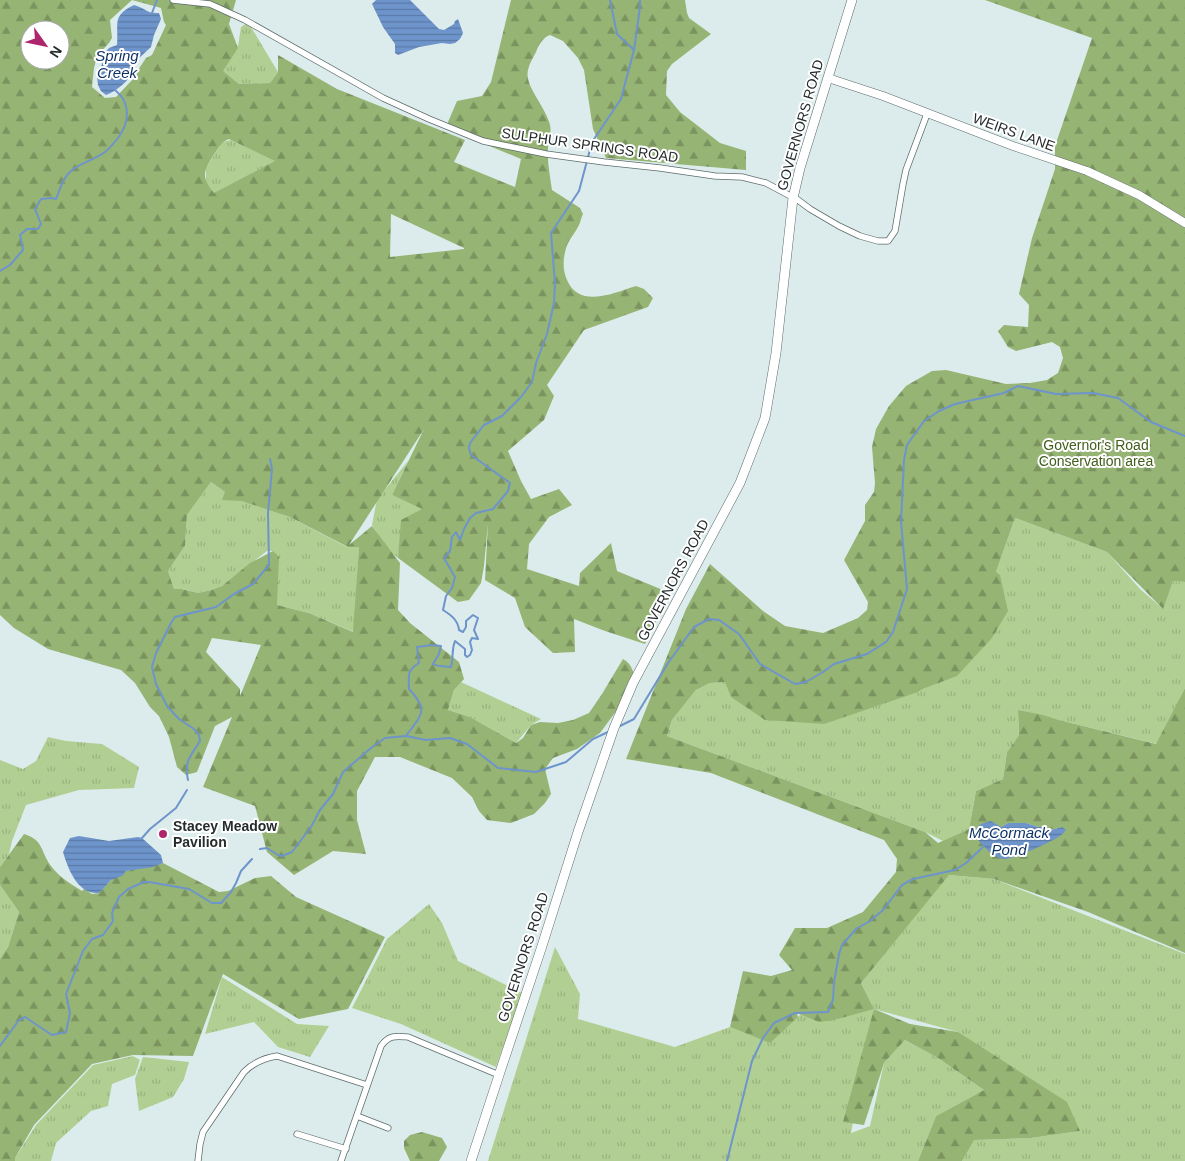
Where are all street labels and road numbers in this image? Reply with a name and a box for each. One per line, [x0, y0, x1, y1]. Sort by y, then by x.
street label: GOVERNORS ROAD [774, 58, 826, 192]
street label: WEIRS LANE [971, 110, 1057, 154]
street label: SULPHUR SPRINGS ROAD [501, 125, 679, 165]
street label: GOVERNORS ROAD [634, 516, 712, 644]
street label: GOVERNORS ROAD [494, 890, 552, 1024]

